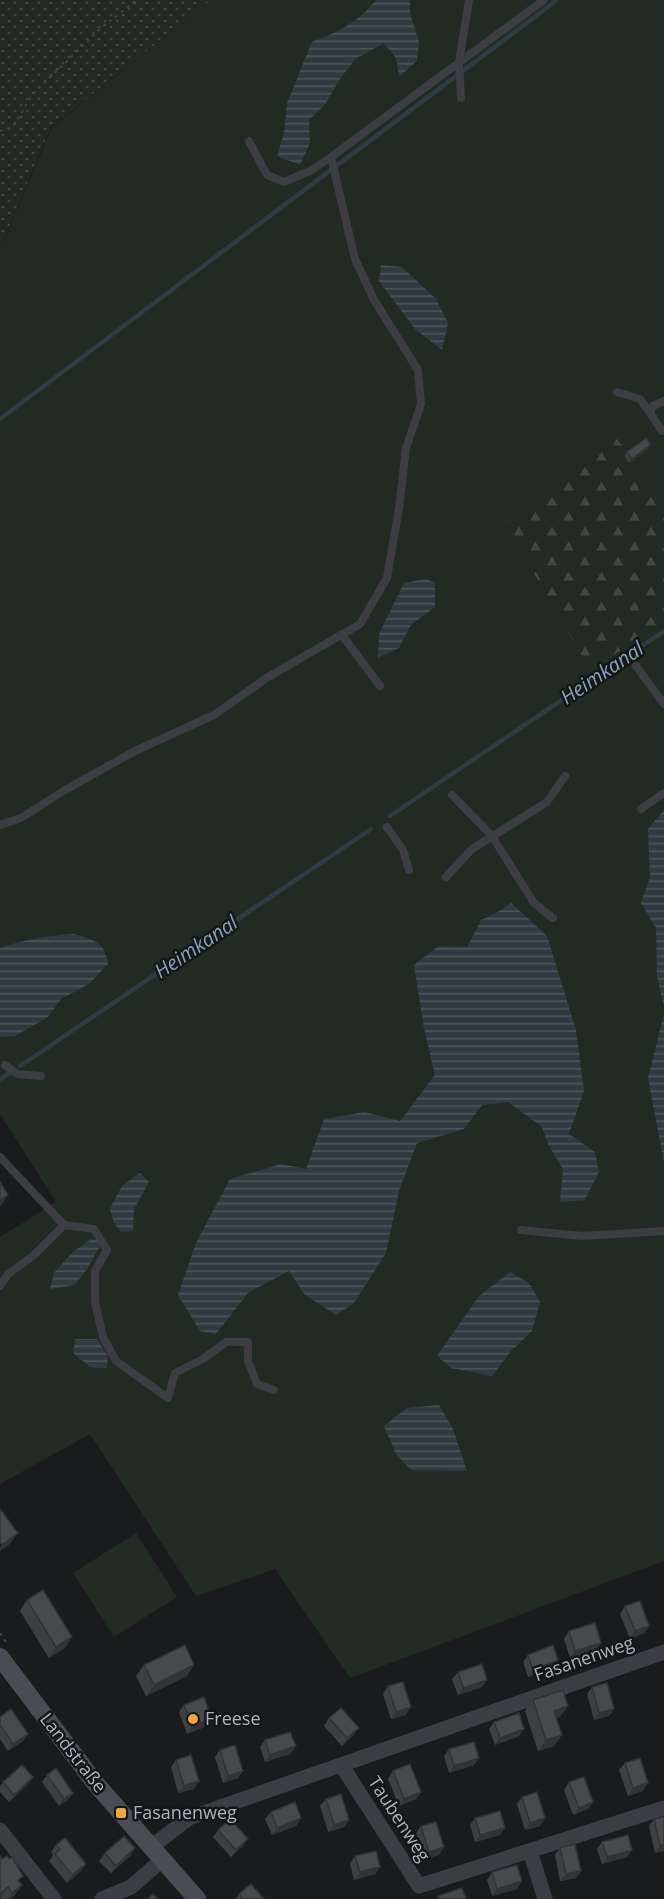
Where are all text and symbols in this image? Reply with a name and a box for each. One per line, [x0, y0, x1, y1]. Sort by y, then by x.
water label: Heimkanal [555, 634, 649, 710]
water label: Heimkanal [149, 908, 243, 984]
street label: Fasanenweg [531, 1630, 637, 1686]
place label: Freese [205, 1706, 261, 1730]
street label: Landstraße [35, 1708, 113, 1797]
marker: Freese [186, 1712, 200, 1726]
street label: Taubenweg [363, 1771, 436, 1866]
place label: Fasanenweg [133, 1800, 237, 1824]
marker: Fasanenweg [114, 1806, 128, 1820]

